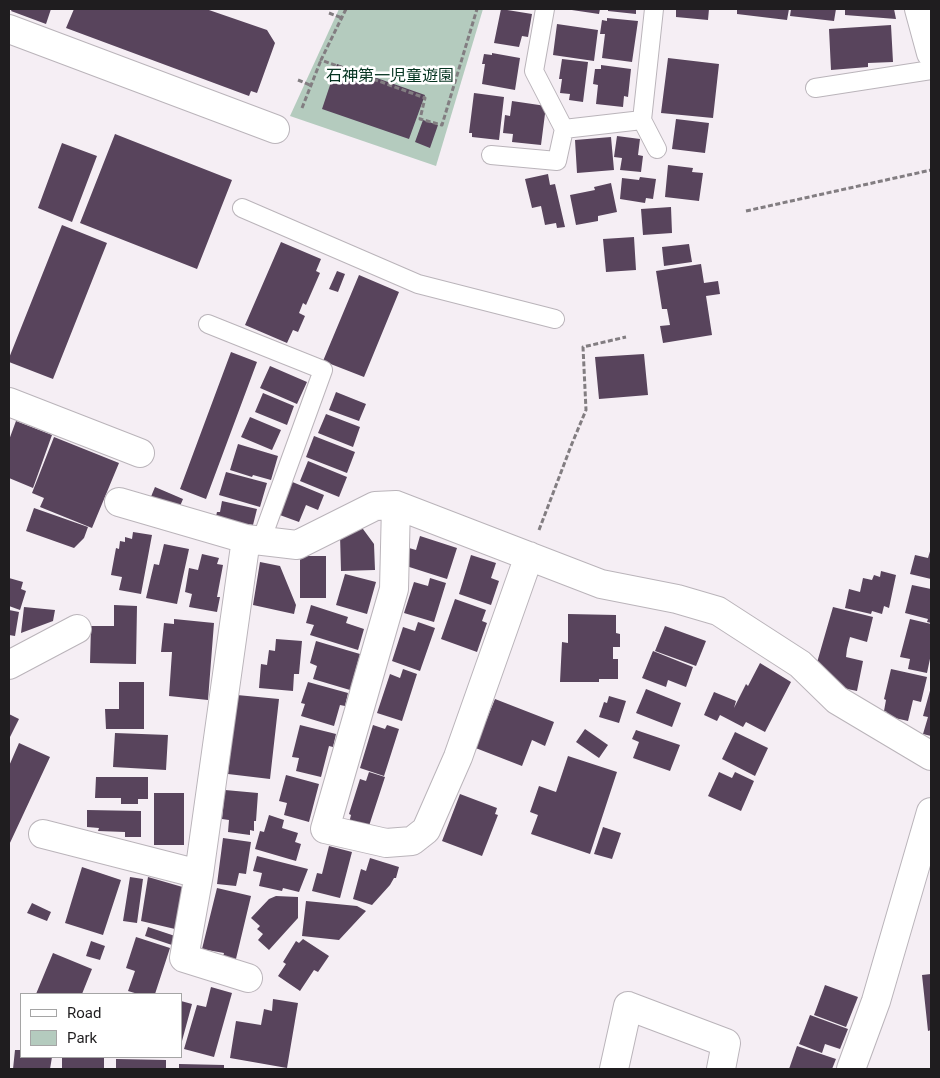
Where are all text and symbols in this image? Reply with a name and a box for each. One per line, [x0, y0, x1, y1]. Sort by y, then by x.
park label: 石神第一児童遊園 [326, 67, 454, 87]
legend [20, 993, 182, 1058]
text: Road [67, 1004, 101, 1022]
text: Park [67, 1029, 97, 1047]

